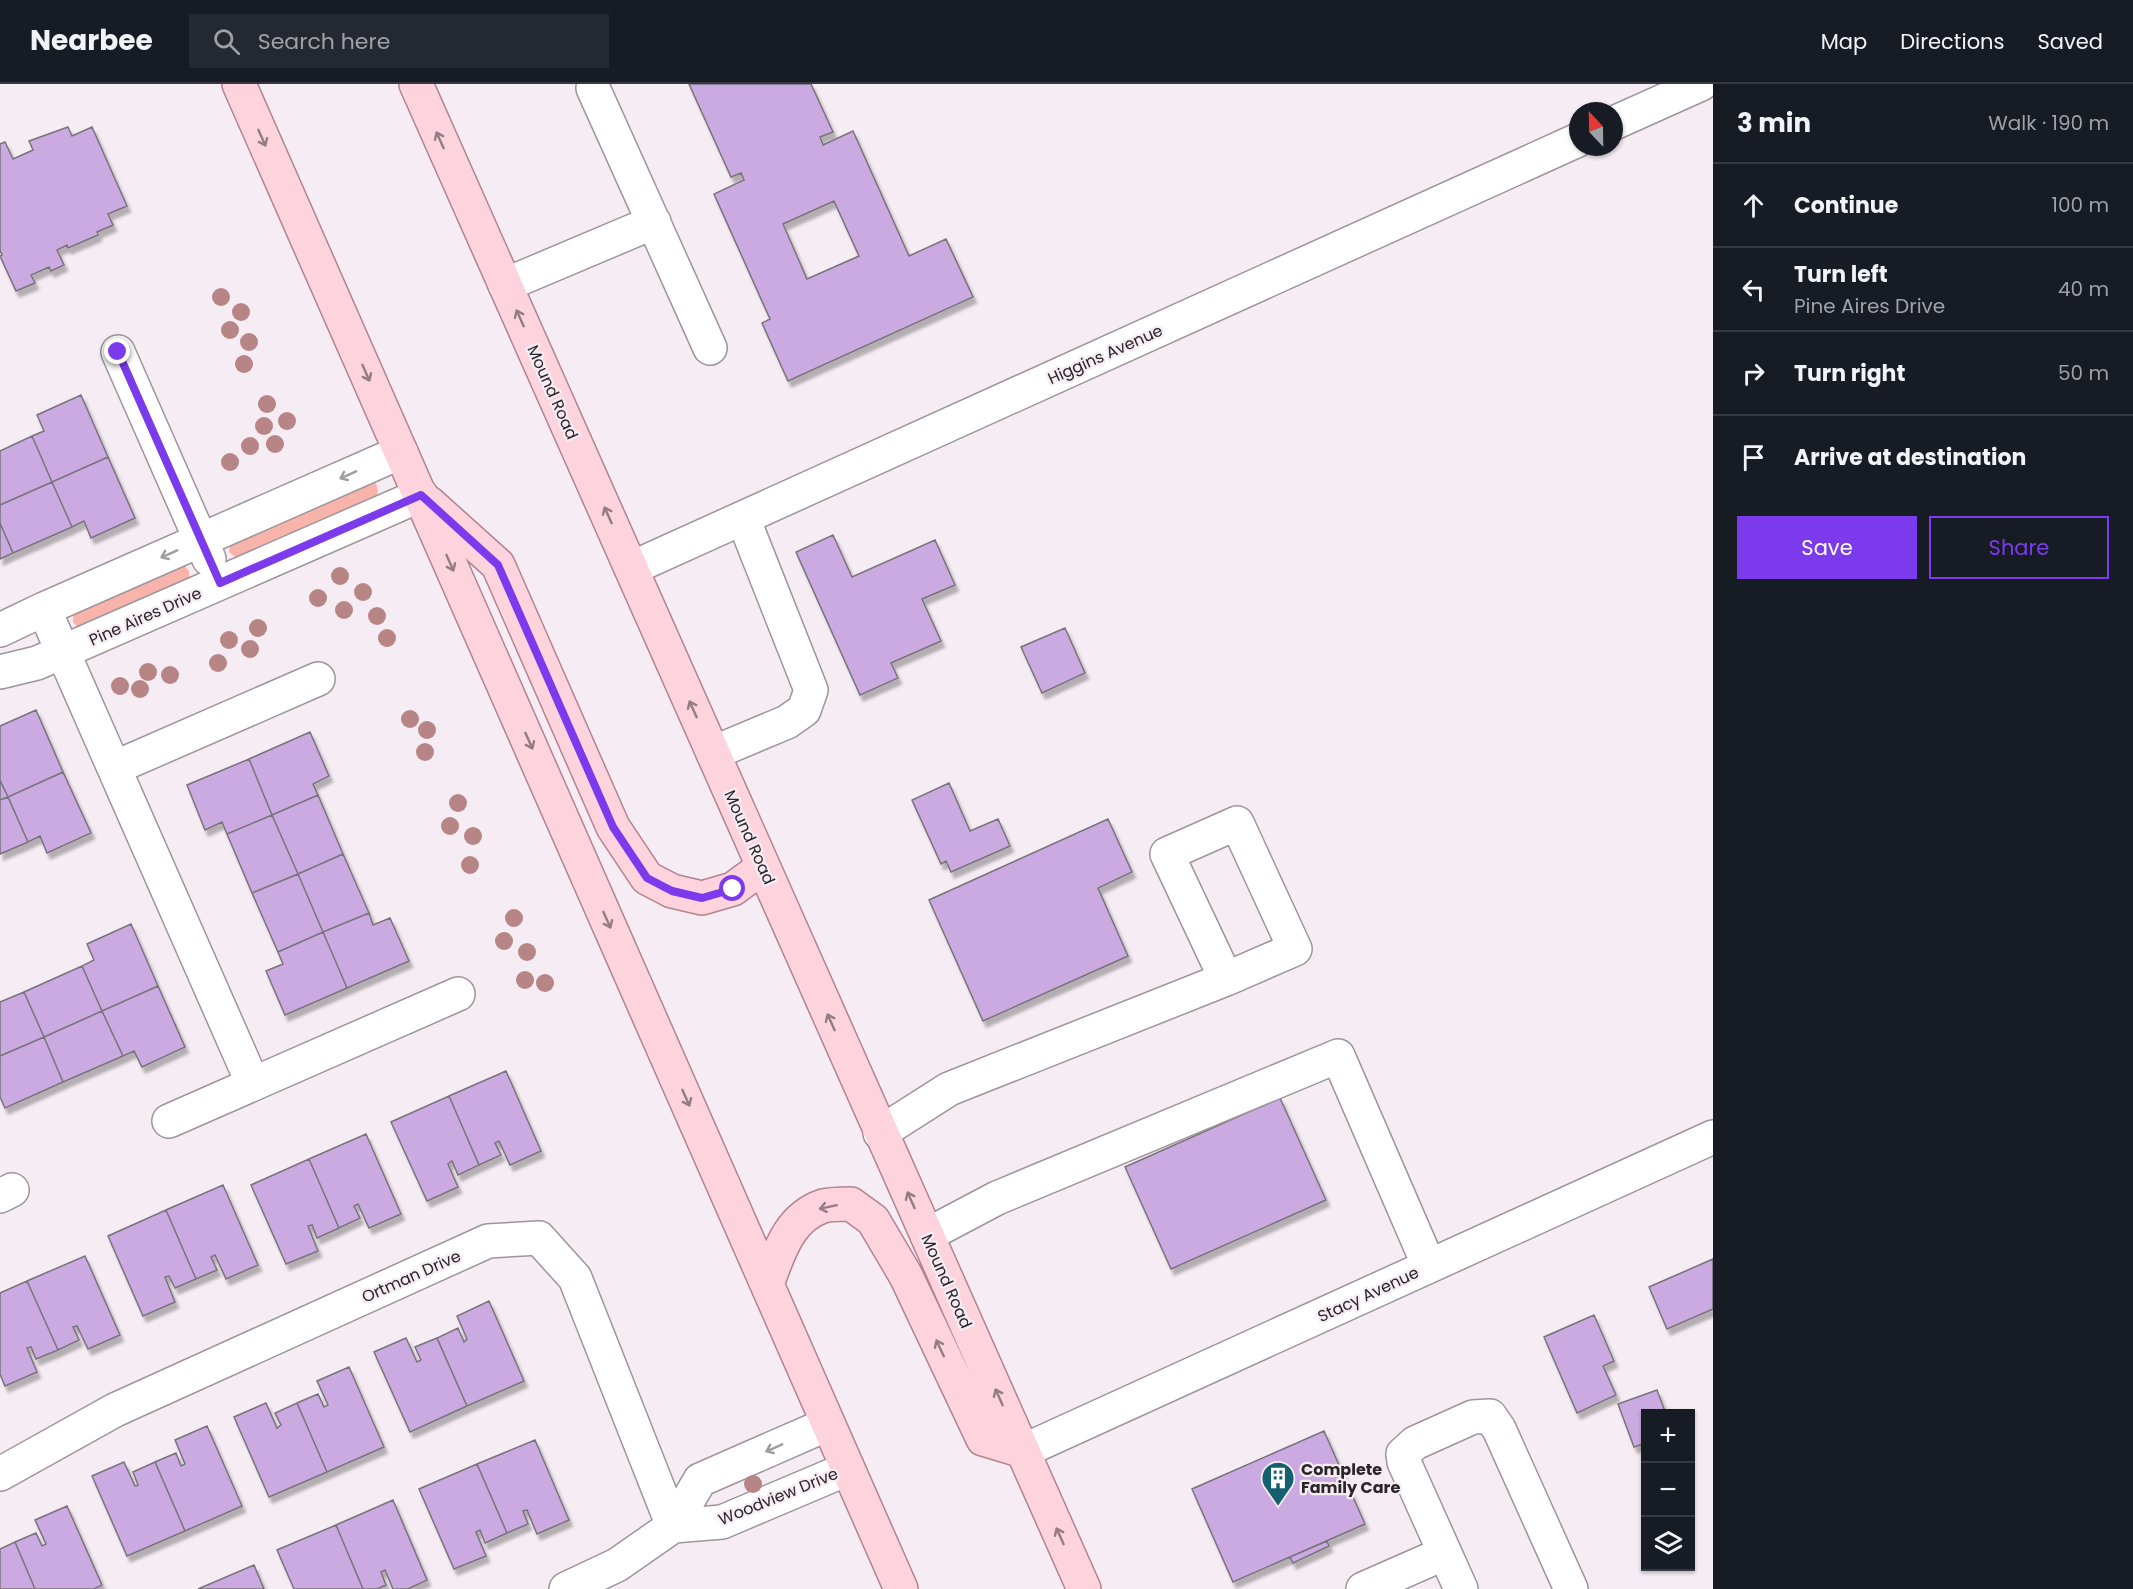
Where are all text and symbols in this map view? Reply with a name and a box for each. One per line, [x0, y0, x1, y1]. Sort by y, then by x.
search box [189, 14, 609, 68]
text: Nearbee [30, 21, 153, 60]
icon: search [210, 25, 243, 58]
text: Search here [258, 26, 390, 57]
text: Map [1821, 27, 1867, 56]
text: Directions [1900, 27, 2004, 56]
text: Saved [2037, 27, 2103, 56]
north arrow [1569, 102, 1623, 156]
text: 3 min [1737, 105, 1811, 141]
text: Walk · 190 m [1988, 109, 2109, 137]
one-way arrow [257, 128, 268, 146]
one-way arrow [434, 131, 446, 149]
icon: ahead [1737, 189, 1770, 222]
text: Continue [1794, 190, 1898, 221]
text: 100 m [2052, 191, 2109, 219]
text: Turn left [1794, 259, 1888, 290]
icon: left [1737, 273, 1770, 306]
text: 40 m [2058, 275, 2109, 303]
text: Pine Aires Drive [1794, 292, 1945, 320]
one-way arrow [514, 309, 525, 327]
street label: Higgins Avenue [1044, 319, 1166, 390]
route end [104, 338, 130, 364]
street label: Mound Road [521, 341, 584, 443]
icon: right [1737, 357, 1770, 390]
text: Turn right [1794, 358, 1905, 389]
text: 50 m [2058, 359, 2109, 387]
one-way arrow [360, 363, 372, 381]
icon: arrive [1737, 441, 1770, 474]
text: Arrive at destination [1794, 442, 2026, 473]
one-way arrow [339, 470, 357, 482]
one-way arrow [602, 506, 613, 524]
button: Save [1737, 516, 1917, 579]
button: Share [1929, 516, 2109, 579]
one-way arrow [161, 549, 179, 560]
one-way arrow [445, 553, 457, 571]
street label: Pine Aires Drive [85, 581, 205, 652]
one-way arrow [687, 700, 698, 718]
one-way arrow [524, 732, 535, 750]
street label: Mound Road [718, 786, 781, 888]
route start [719, 875, 745, 901]
one-way arrow [602, 910, 613, 928]
one-way arrow [825, 1013, 837, 1031]
one-way arrow [681, 1089, 692, 1107]
one-way arrow [904, 1191, 915, 1209]
one-way arrow [819, 1202, 839, 1213]
street label: Mound Road [915, 1230, 978, 1332]
street label: Ortman Drive [358, 1244, 464, 1309]
street label: Stacy Avenue [1314, 1261, 1423, 1328]
one-way arrow [933, 1339, 945, 1357]
one-way arrow [993, 1389, 1004, 1407]
map controls [1641, 1409, 1695, 1571]
button: + [1641, 1409, 1695, 1463]
one-way arrow [765, 1443, 783, 1454]
place label: Complete Family Care [1301, 1458, 1400, 1499]
building icon: Complete Family Care [1260, 1460, 1296, 1507]
street label: Woodview Drive [715, 1462, 842, 1531]
button: − [1641, 1463, 1695, 1517]
button: layers [1641, 1517, 1695, 1571]
one-way arrow [1054, 1527, 1066, 1545]

